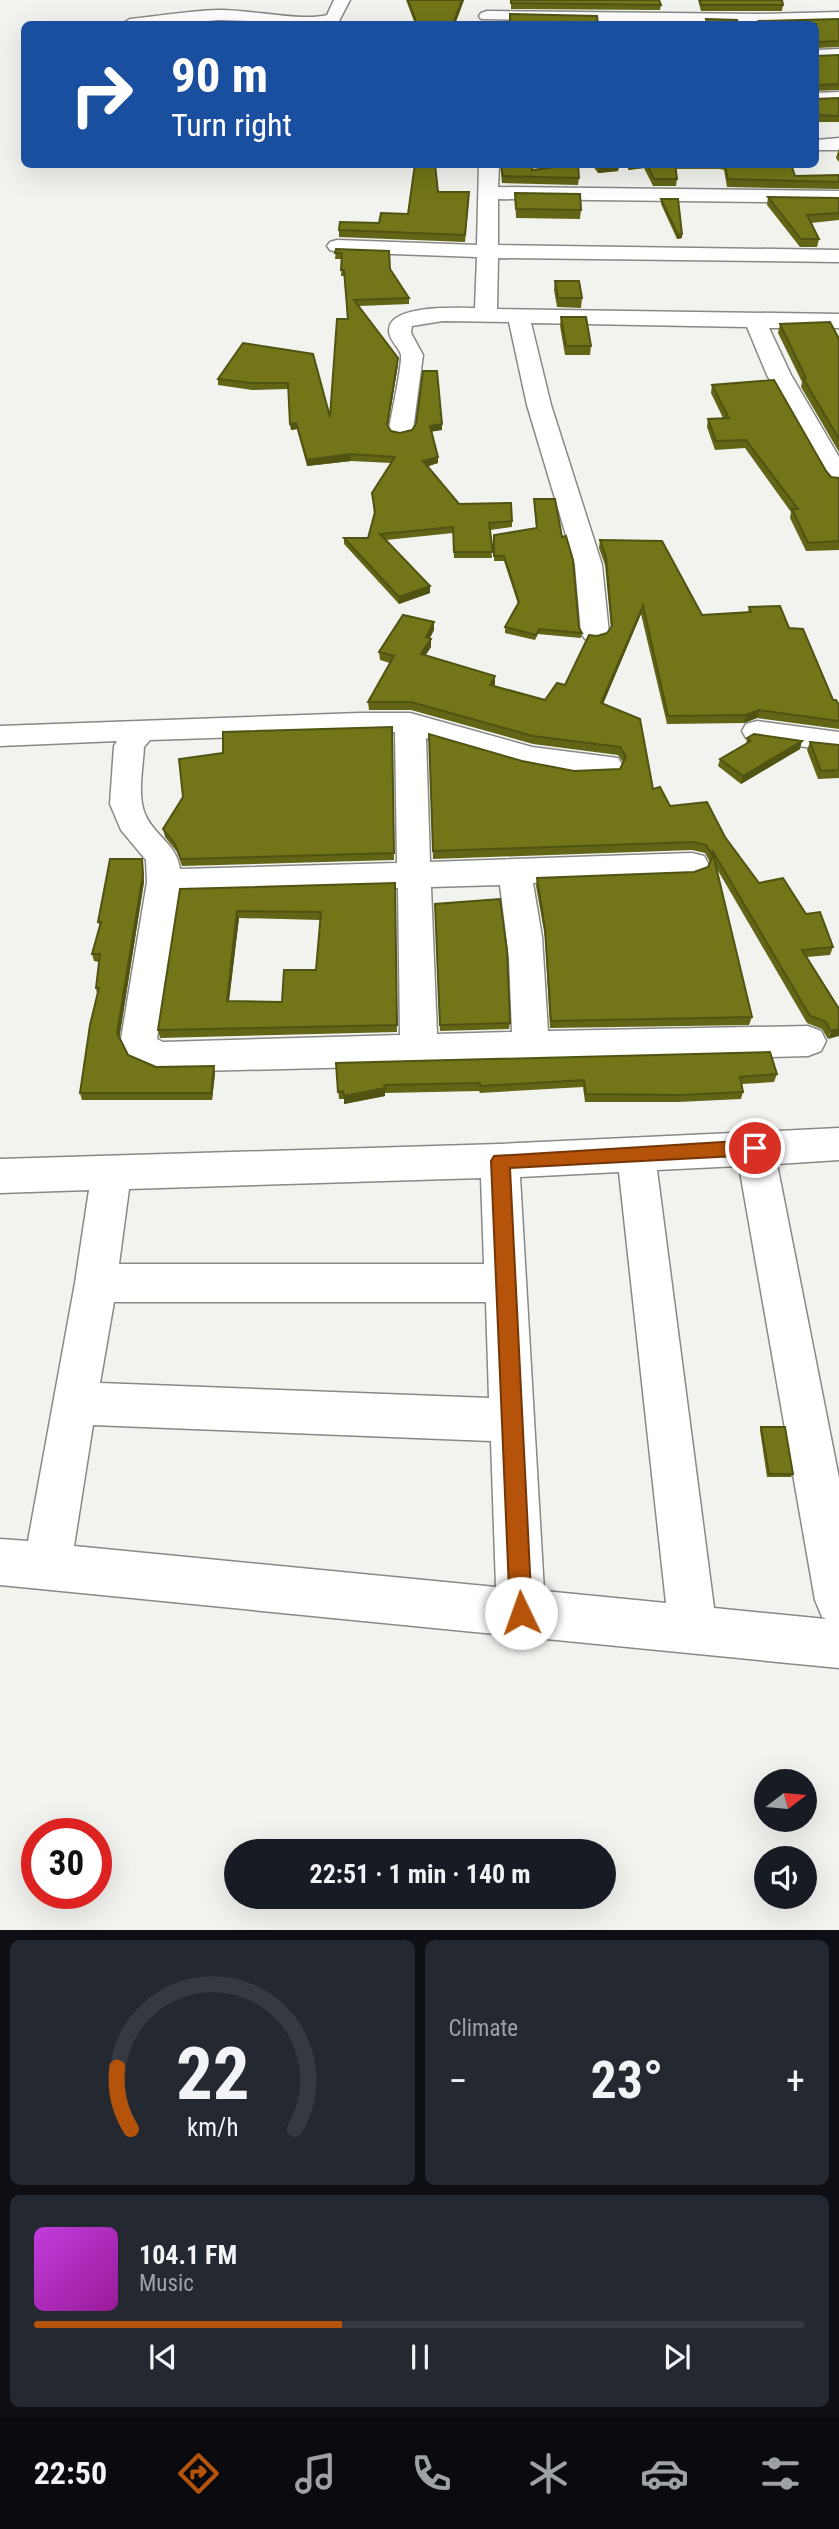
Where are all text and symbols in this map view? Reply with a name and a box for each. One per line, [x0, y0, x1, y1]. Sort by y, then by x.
text: 90 m [171, 47, 268, 104]
icon: right [56, 49, 147, 140]
text: Turn right [171, 106, 292, 144]
pin [725, 1118, 785, 1178]
icon: arrive [736, 1129, 774, 1167]
position arrow [484, 1576, 558, 1650]
north arrow [754, 1769, 817, 1832]
map controls [754, 1769, 817, 1909]
speed limit sign: 30 [21, 1818, 112, 1909]
button: sound [754, 1846, 817, 1909]
text: 22:51 · 1 min · 140 m [310, 1859, 530, 1889]
text: Climate [449, 2015, 518, 2042]
text: 22 [175, 2031, 249, 2117]
text: 23° [590, 2050, 663, 2111]
text: − [449, 2059, 468, 2103]
text: + [786, 2059, 805, 2103]
text: km/h [187, 2112, 238, 2141]
text: 104.1 FM [139, 2240, 237, 2270]
text: Music [139, 2270, 194, 2297]
icon: previous [144, 2338, 182, 2376]
icon: pause [401, 2338, 439, 2376]
icon: next [658, 2338, 696, 2376]
icon: directions [174, 2449, 223, 2498]
icon: music [291, 2449, 340, 2498]
icon: phone [407, 2449, 456, 2498]
icon: climate [524, 2449, 573, 2498]
icon: car [640, 2449, 689, 2498]
icon: filters [756, 2449, 805, 2498]
text: 22:50 [34, 2454, 107, 2492]

